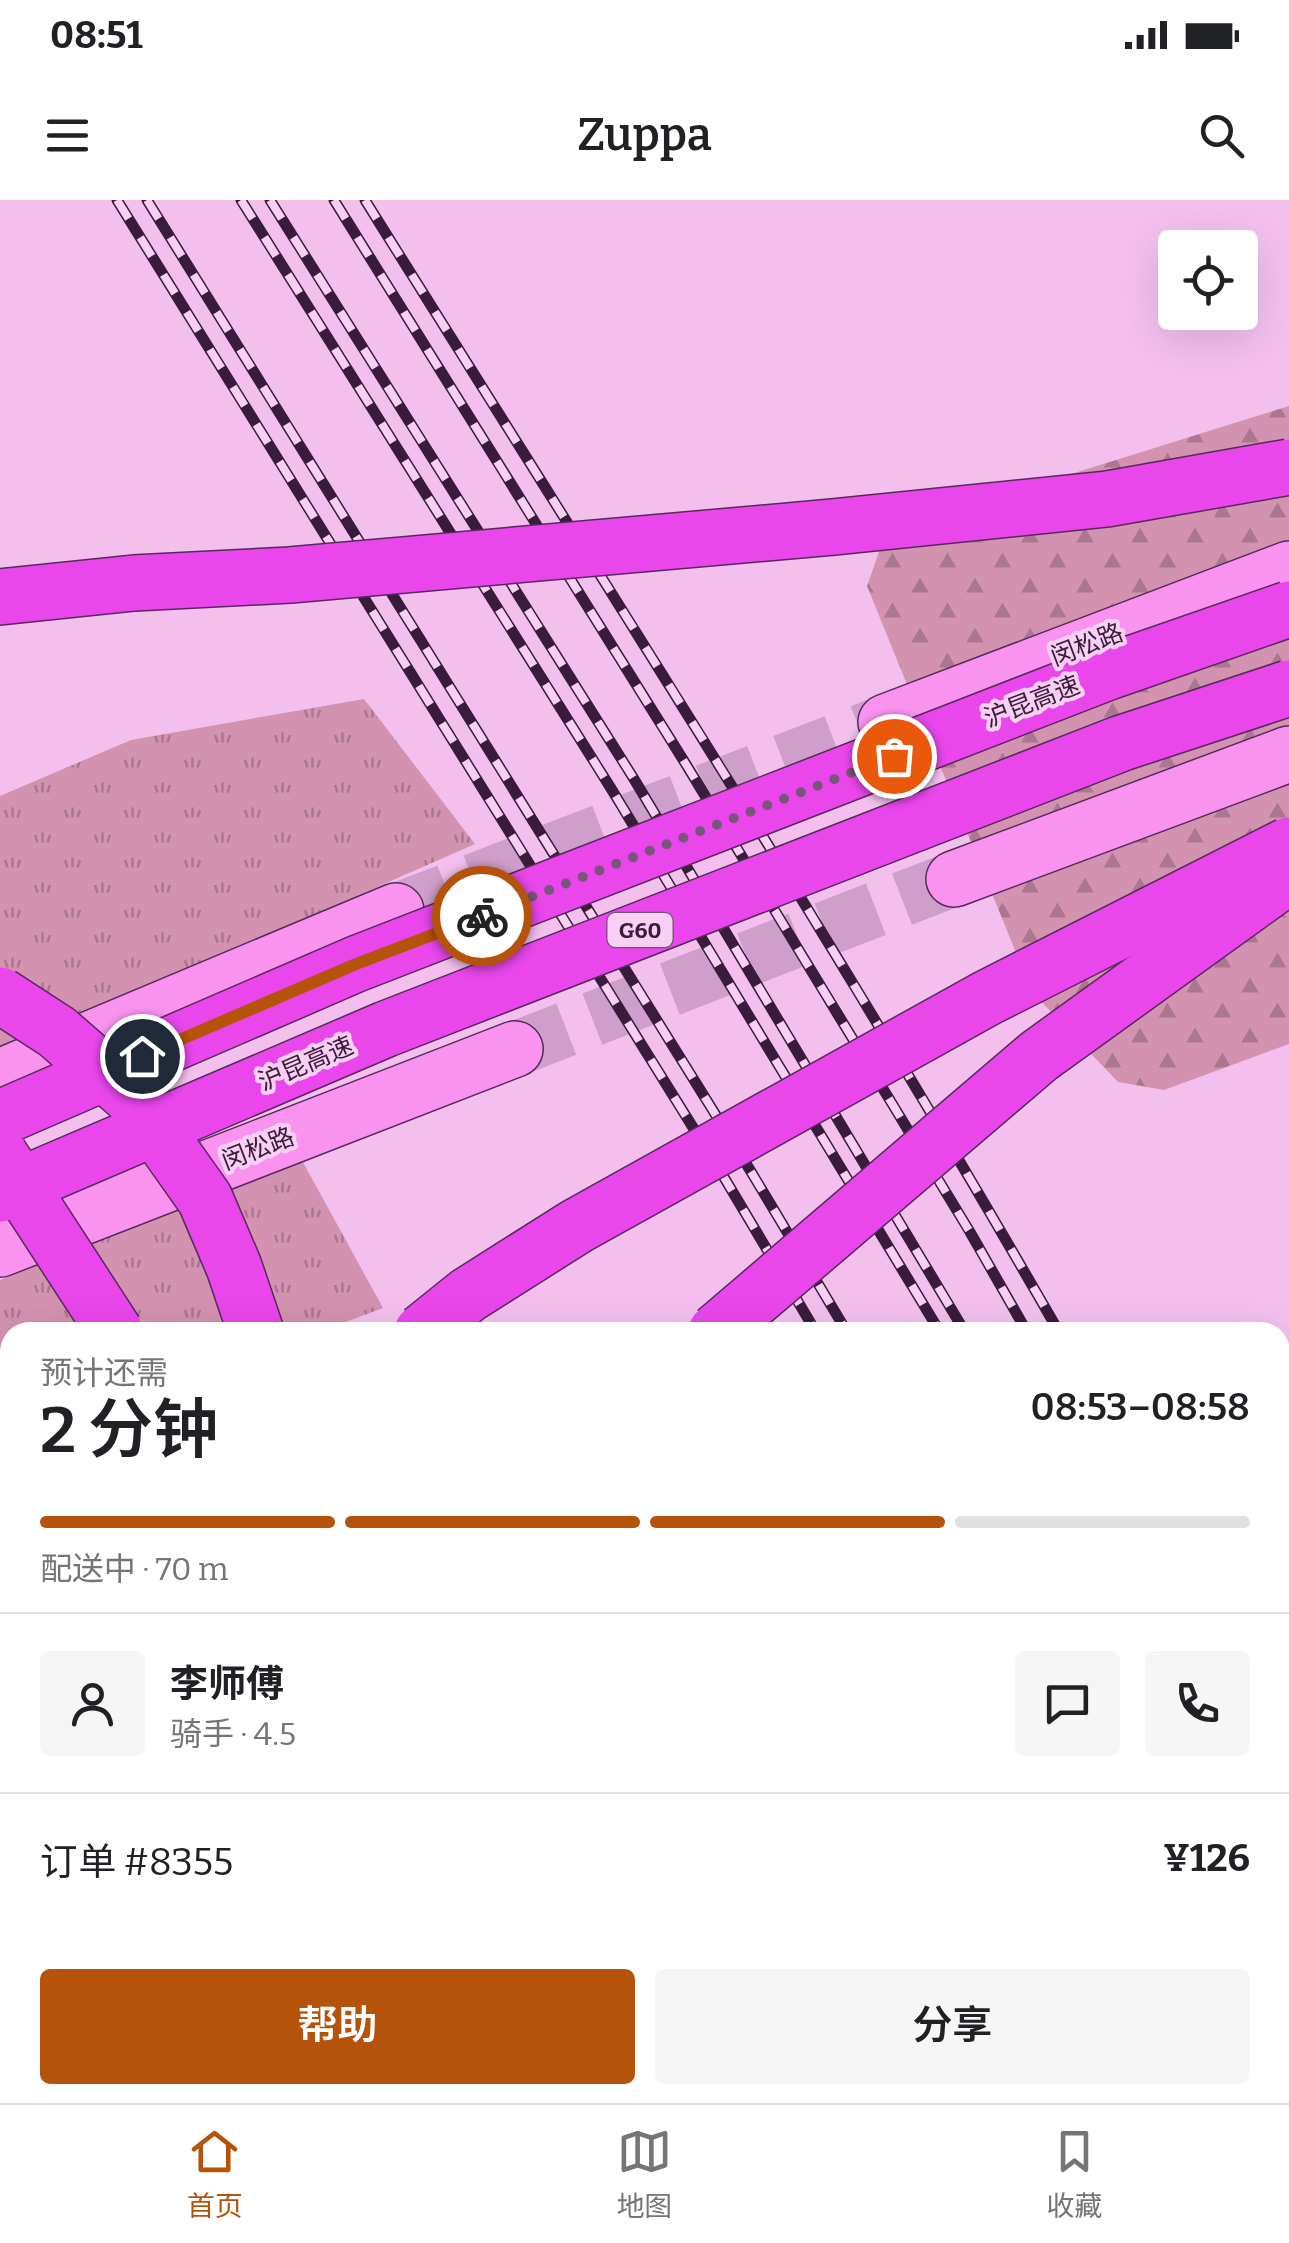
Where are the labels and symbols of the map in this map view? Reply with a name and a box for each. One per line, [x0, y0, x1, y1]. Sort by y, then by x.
street label: 闵松路 [1047, 618, 1127, 672]
street label: 沪昆高速 [980, 670, 1084, 734]
pin [852, 714, 937, 799]
courier [432, 866, 532, 966]
road number: G60 [608, 913, 672, 947]
pin [100, 1014, 185, 1099]
street label: 沪昆高速 [254, 1031, 358, 1097]
street label: 闵松路 [218, 1122, 298, 1176]

